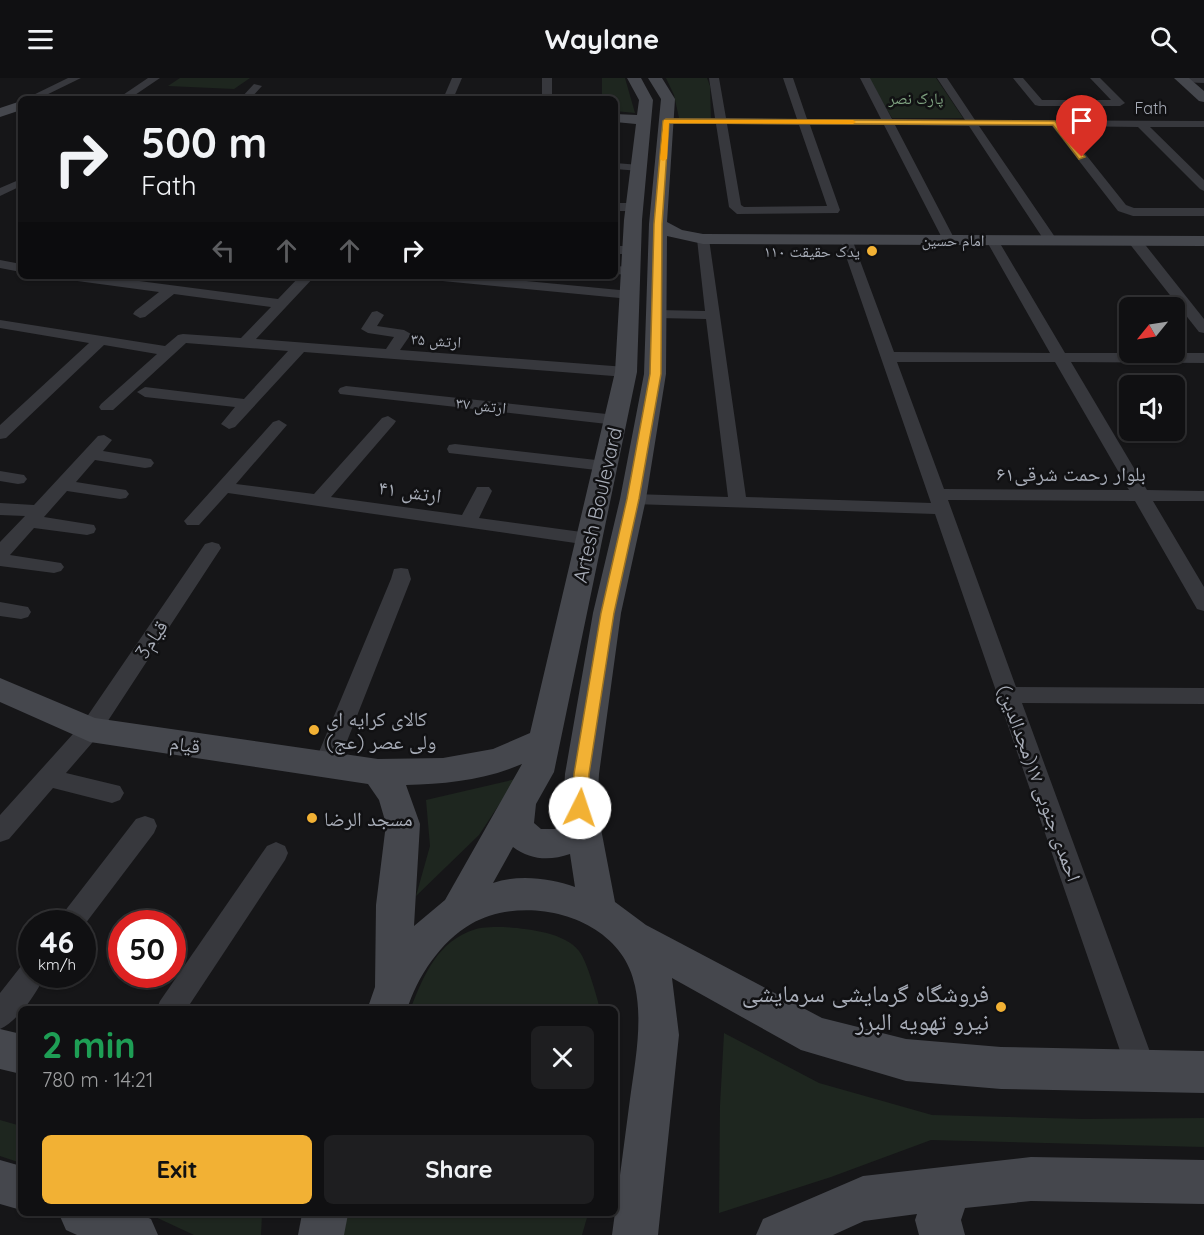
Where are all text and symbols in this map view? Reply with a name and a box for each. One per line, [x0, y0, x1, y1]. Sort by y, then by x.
text: Waylane [545, 22, 659, 56]
icon: menu [24, 23, 57, 56]
icon: search [1147, 23, 1180, 56]
park label: پارک نصر [888, 88, 944, 108]
pin [1056, 95, 1107, 157]
street label: Fath [1135, 98, 1167, 118]
icon: arrive [1065, 104, 1098, 137]
text: 500 m [141, 116, 267, 169]
icon: right [42, 120, 120, 198]
text: Fath [141, 168, 197, 202]
street label: امام حسین [921, 230, 985, 251]
icon: left [207, 234, 240, 267]
icon: ahead [270, 234, 303, 267]
icon: ahead [333, 234, 366, 267]
icon: right [396, 234, 429, 267]
place label: یدک حقیقت ۱۱۰ [764, 241, 860, 261]
marker: یدک حقیقت ۱۱۰ [865, 244, 879, 258]
north arrow [1119, 297, 1185, 363]
map controls [1119, 297, 1185, 441]
street label: ارتش ۳۵ [410, 328, 462, 353]
button: sound [1119, 375, 1185, 441]
street label: ارتش ۳۷ [455, 392, 507, 419]
street label: Artesh Boulevard [567, 425, 627, 585]
street label: بلوار رحمت شرقی۶۱ [996, 461, 1146, 486]
street label: ارتش ۴۱ [377, 474, 443, 508]
street label: قیام3 [129, 615, 174, 664]
street label: احمدی جنوبی ۱۷(مجدالدین) [993, 681, 1087, 885]
place label: کالای کرایه ای ولی عصر (عج) [326, 706, 436, 755]
marker: کالای کرایه ای ولی عصر (عج) [307, 723, 321, 737]
street label: قیام [168, 730, 202, 760]
position arrow [548, 776, 612, 840]
place label: مسجد الرضا [324, 806, 413, 831]
marker: مسجد الرضا [305, 811, 319, 825]
speed limit sign: 50 [108, 910, 186, 988]
text: 46 [40, 923, 74, 961]
text: km/h [38, 955, 76, 974]
place label: فروشگاه گرمایشی سرمایشی نیرو تهویه البرز [742, 978, 989, 1036]
marker: فروشگاه گرمایشی سرمایشی نیرو تهویه البرز [994, 1000, 1008, 1014]
text: 2 min [42, 1022, 136, 1067]
button: close [531, 1026, 594, 1089]
text: 780 m · 14:21 [42, 1067, 153, 1092]
button: Exit [42, 1135, 312, 1204]
button: Share [324, 1135, 594, 1204]

